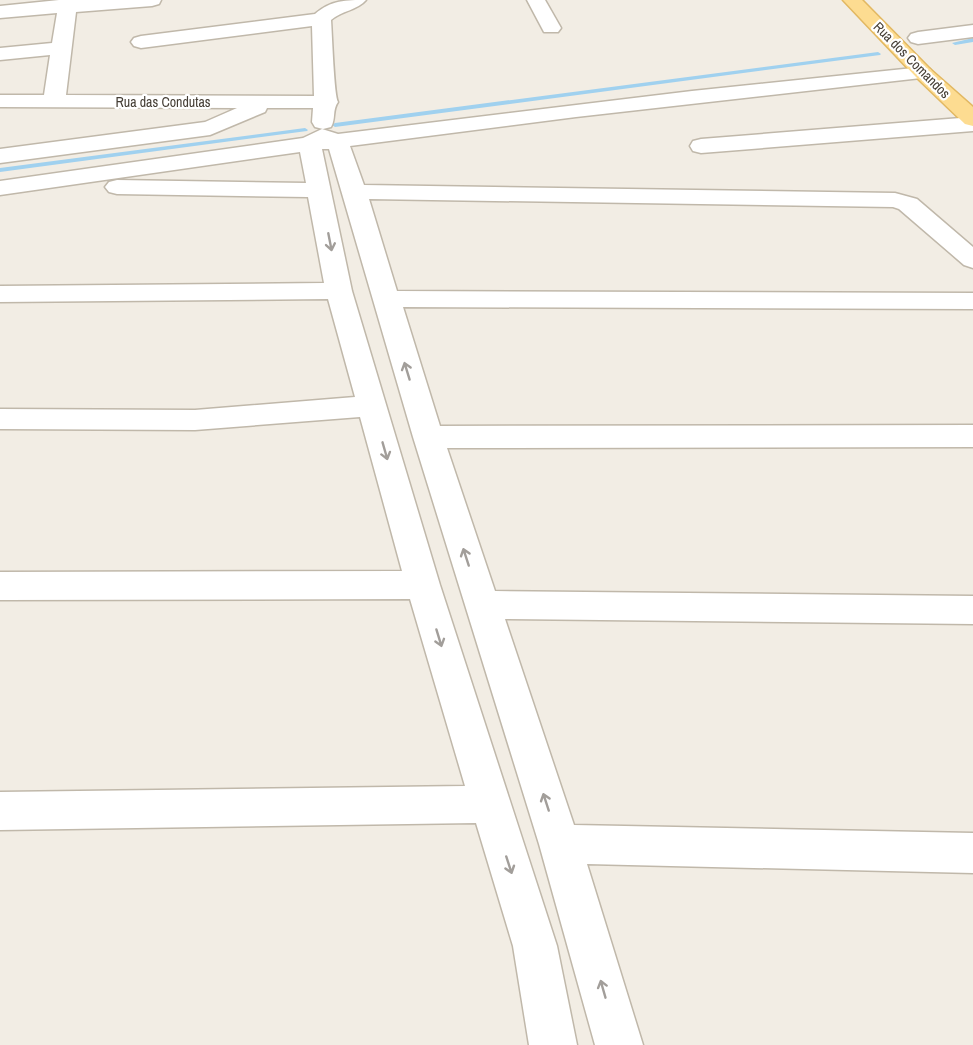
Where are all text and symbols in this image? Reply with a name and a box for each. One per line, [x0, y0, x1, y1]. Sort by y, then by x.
street label: Rua dos Comandos [870, 18, 954, 102]
street label: Rua das Condutas [115, 93, 211, 111]
one-way arrow [325, 232, 336, 252]
one-way arrow [401, 362, 412, 381]
one-way arrow [380, 441, 391, 460]
one-way arrow [460, 548, 471, 567]
one-way arrow [434, 629, 445, 648]
one-way arrow [540, 793, 551, 812]
one-way arrow [504, 855, 515, 874]
one-way arrow [597, 980, 608, 999]

